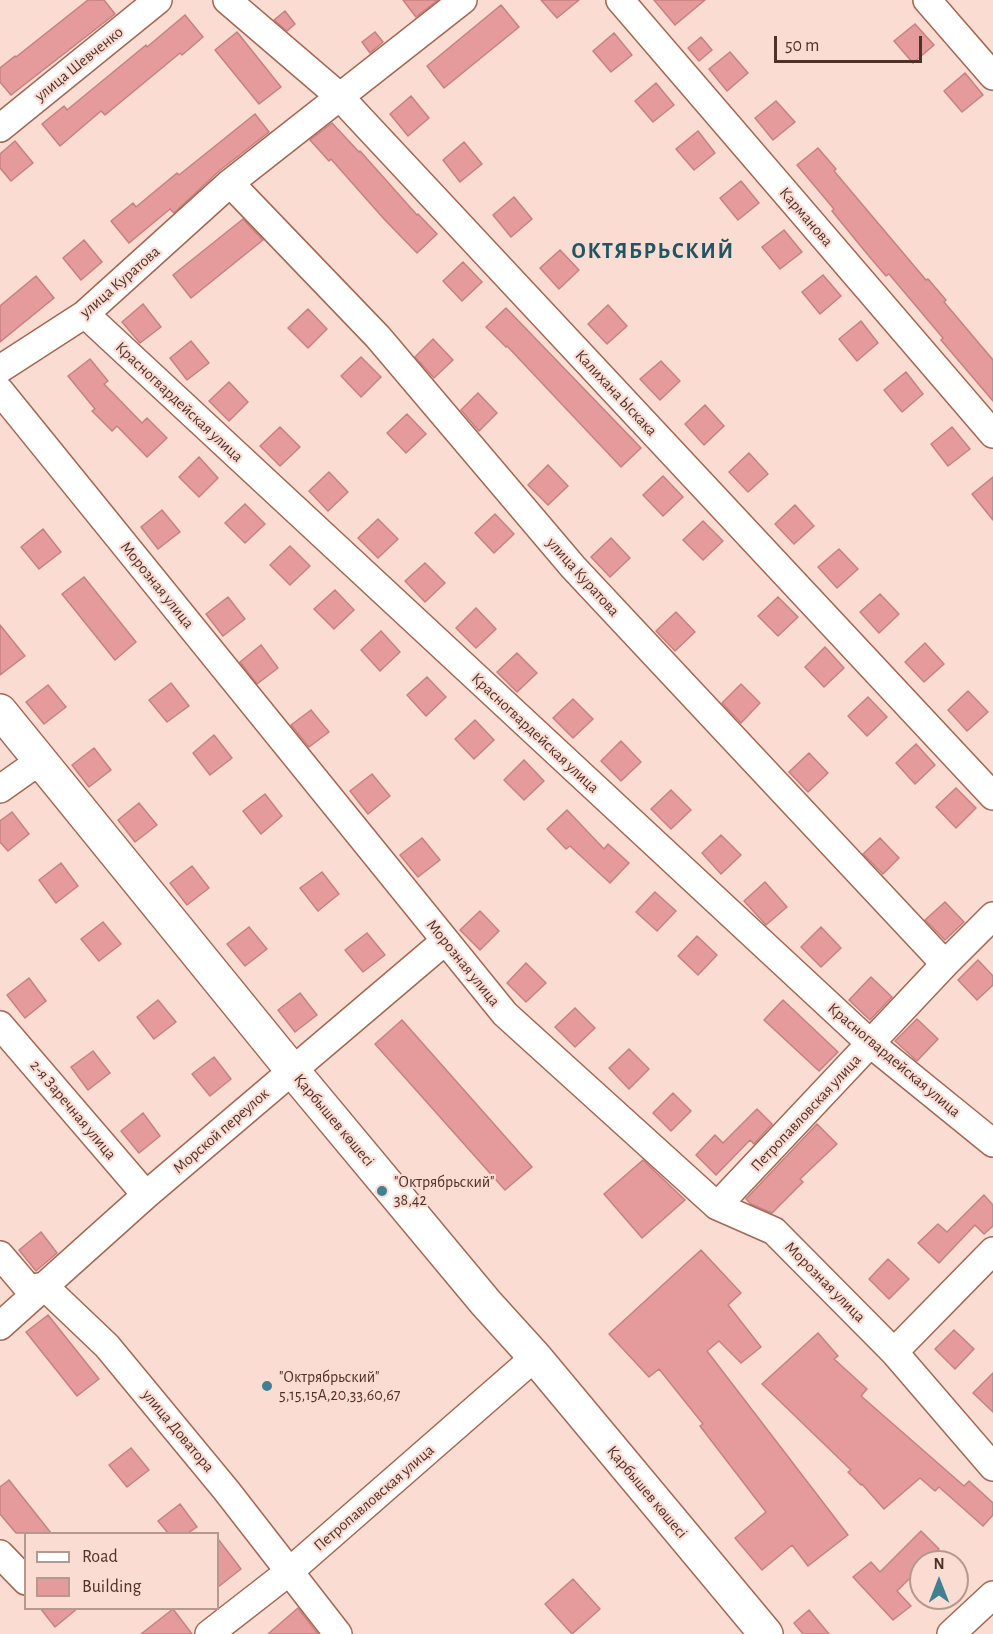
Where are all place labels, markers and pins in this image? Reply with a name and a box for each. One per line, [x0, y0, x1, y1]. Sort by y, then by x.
place label: "Октрябрьский" 38,42 [394, 1172, 494, 1210]
marker: "Октрябрьский" 38,42 [375, 1184, 389, 1198]
place label: "Октрябрьский" 5,15,15А,20,33,60,67 [279, 1367, 401, 1405]
marker: "Октрябрьский" 5,15,15А,20,33,60,67 [260, 1379, 274, 1393]

